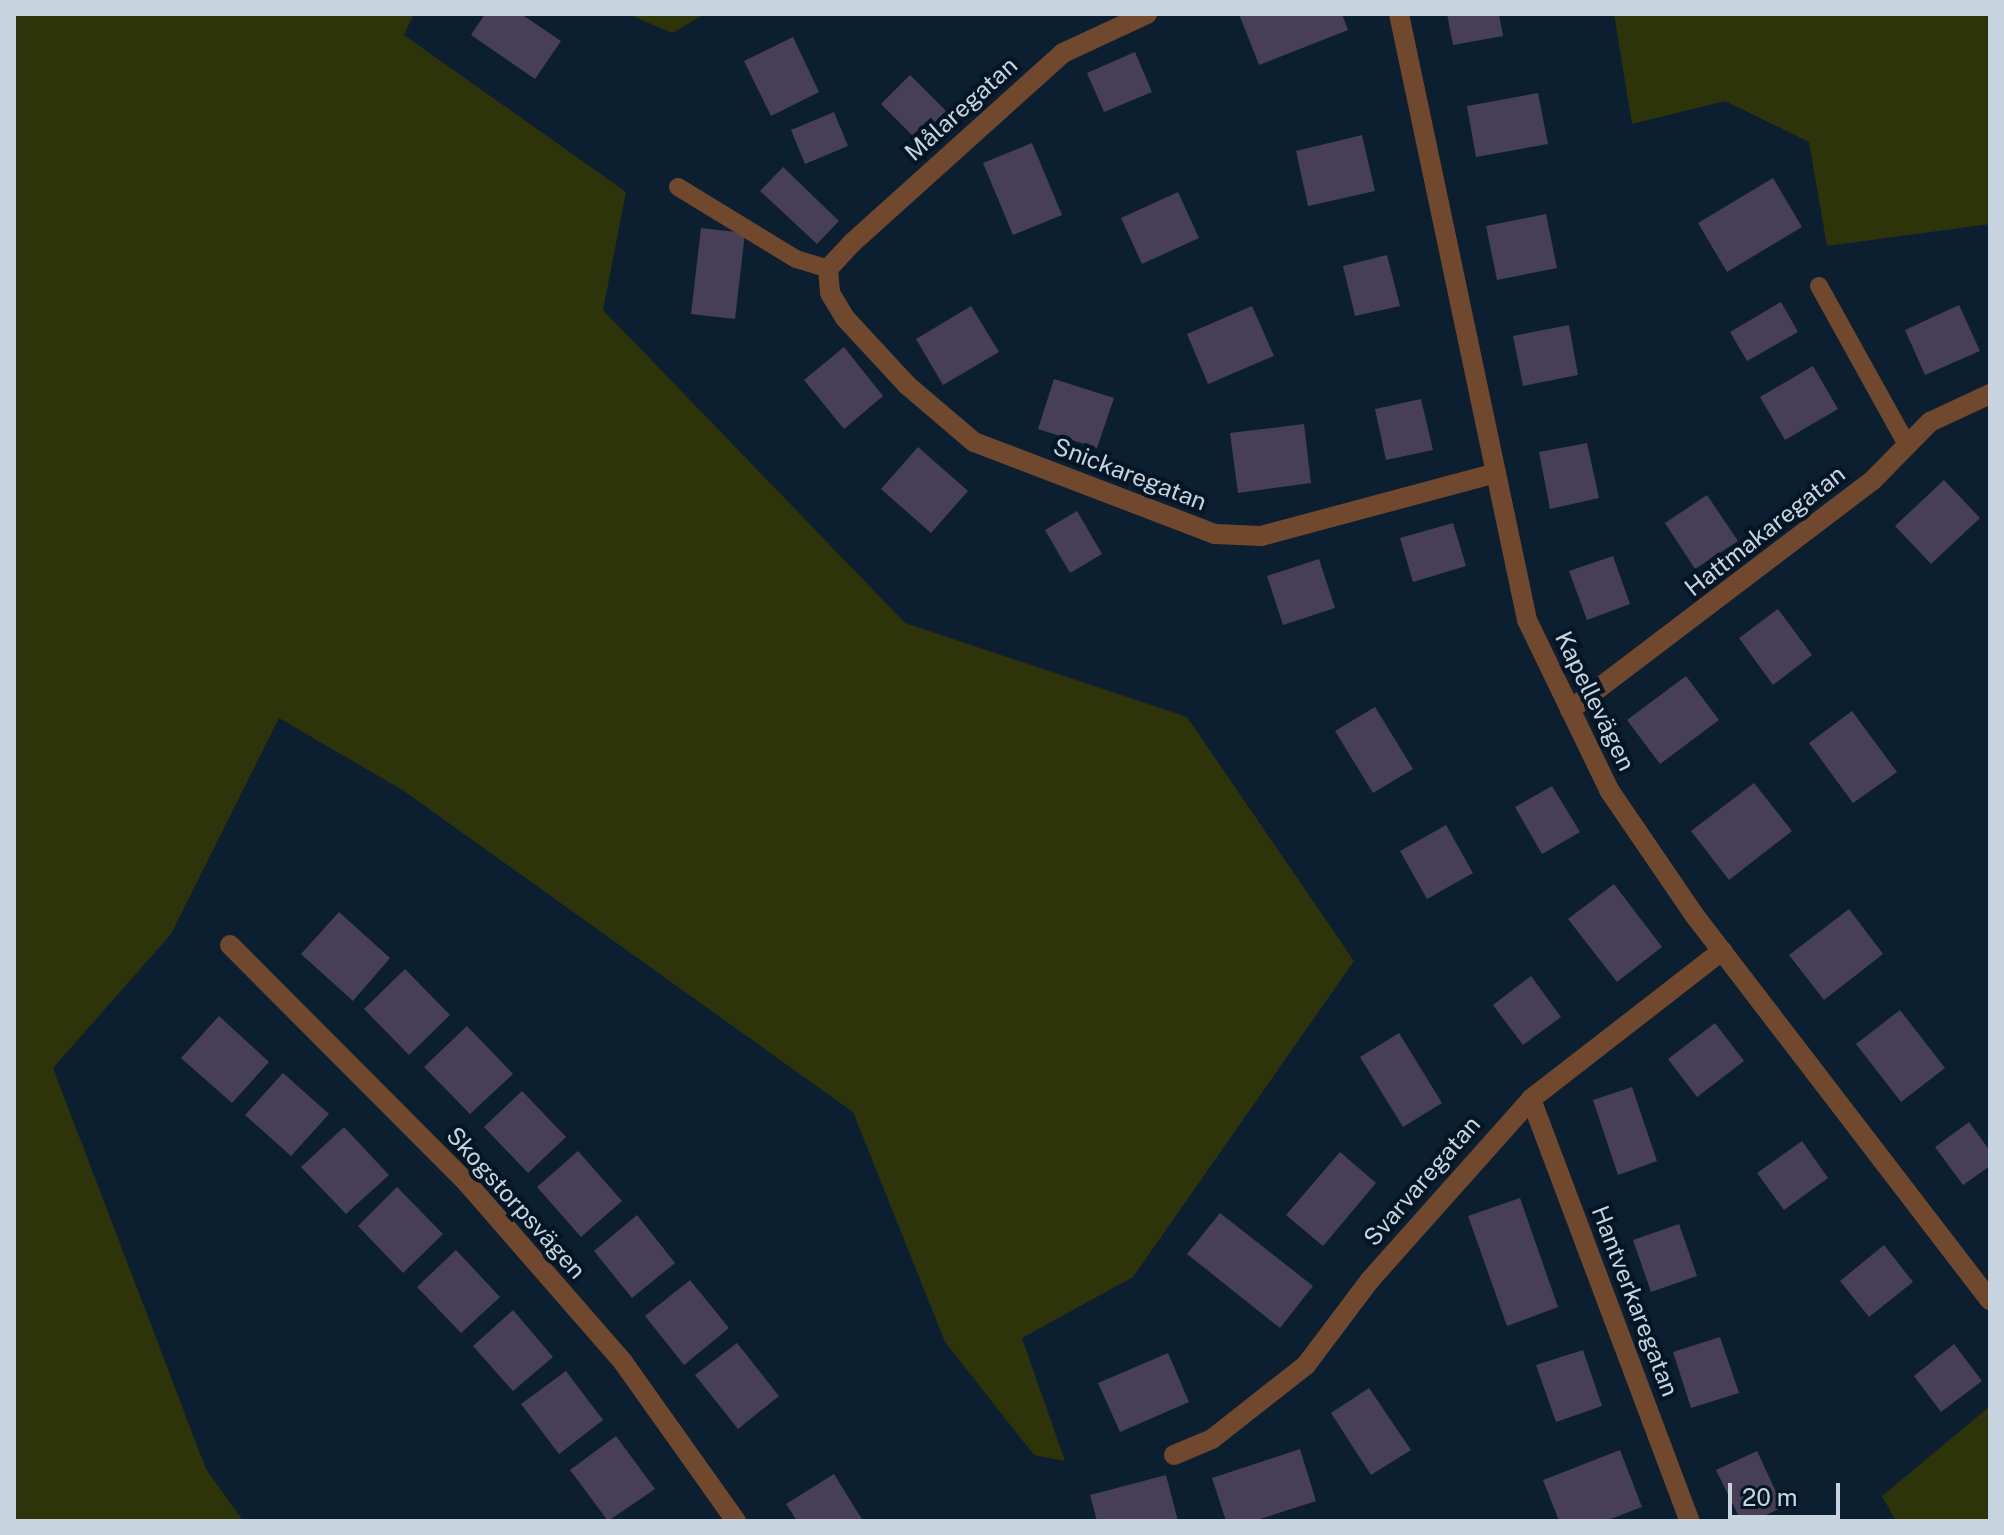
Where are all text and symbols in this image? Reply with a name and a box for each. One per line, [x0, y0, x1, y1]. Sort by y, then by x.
street label: Målaregatan [899, 51, 1023, 167]
street label: Snickaregatan [1049, 432, 1211, 516]
street label: Hattmakaregatan [1679, 460, 1851, 602]
street label: Kapellevägen [1549, 627, 1641, 775]
street label: Svarvaregatan [1358, 1110, 1486, 1252]
street label: Skogstorpsvägen [440, 1121, 592, 1285]
street label: Hantverkaregatan [1585, 1202, 1685, 1400]
scale bar [1732, 1467, 1844, 1517]
text: 20 m [1742, 1483, 1798, 1511]

